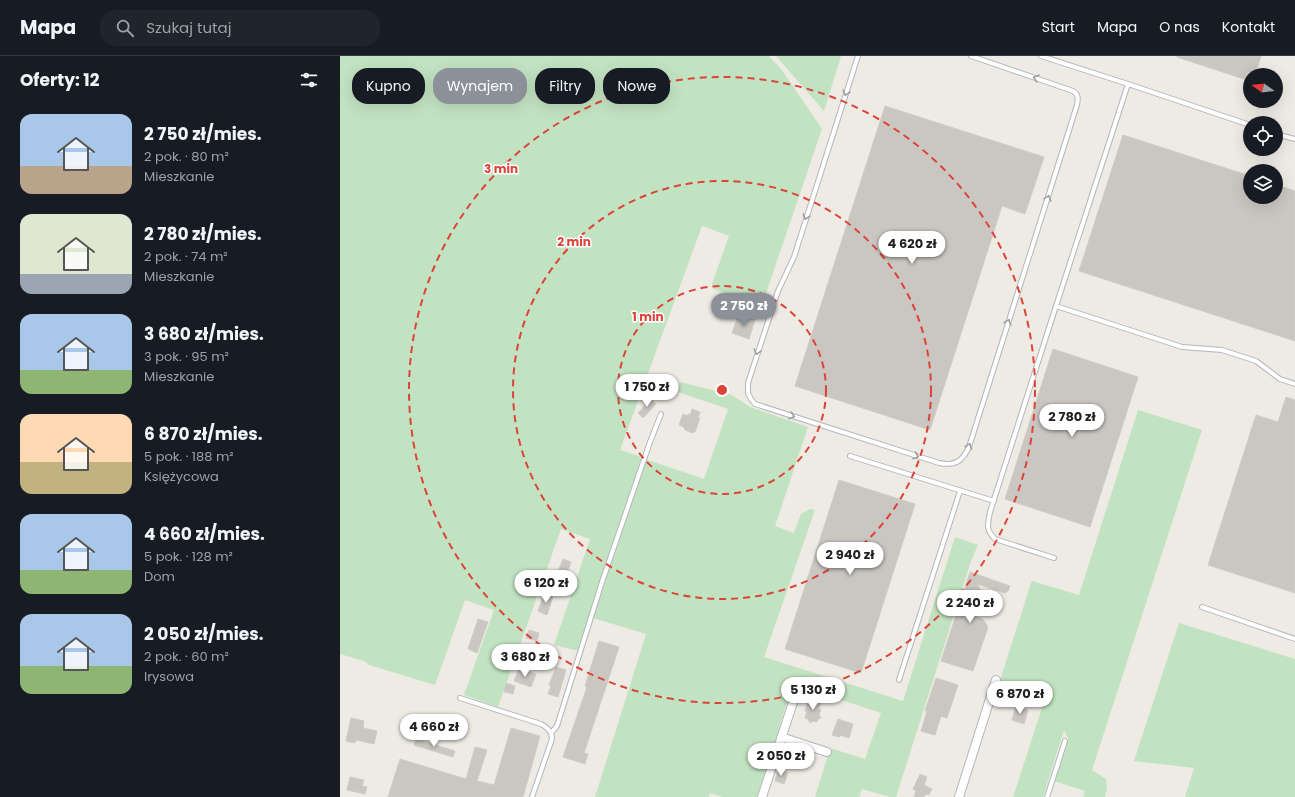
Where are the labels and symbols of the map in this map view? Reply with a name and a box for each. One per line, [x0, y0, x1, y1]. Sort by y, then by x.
north arrow [1243, 68, 1283, 108]
one-way arrow [1033, 74, 1040, 83]
one-way arrow [842, 89, 851, 96]
text: 3 min [484, 160, 518, 177]
one-way arrow [1043, 195, 1051, 202]
one-way arrow [803, 213, 811, 220]
pin: 4 620 zł [871, 231, 953, 265]
text: 2 min [557, 233, 591, 250]
pin: 2 750 zł [703, 293, 785, 327]
text: 1 min [632, 308, 664, 325]
one-way arrow [1003, 319, 1012, 326]
one-way arrow [754, 349, 762, 356]
pin: 1 750 zł [606, 374, 688, 408]
centre of rings [715, 383, 729, 397]
pin: 2 780 zł [1031, 404, 1113, 438]
one-way arrow [789, 411, 796, 419]
one-way arrow [964, 443, 972, 450]
one-way arrow [912, 451, 919, 460]
pin: 2 940 zł [809, 542, 891, 576]
pin: 6 120 zł [505, 570, 587, 604]
pin: 2 240 zł [929, 590, 1011, 624]
pin: 3 680 zł [484, 644, 566, 678]
pin: 5 130 zł [772, 677, 854, 711]
pin: 6 870 zł [979, 681, 1061, 715]
pin: 4 660 zł [393, 714, 475, 748]
pin: 2 050 zł [740, 743, 822, 777]

